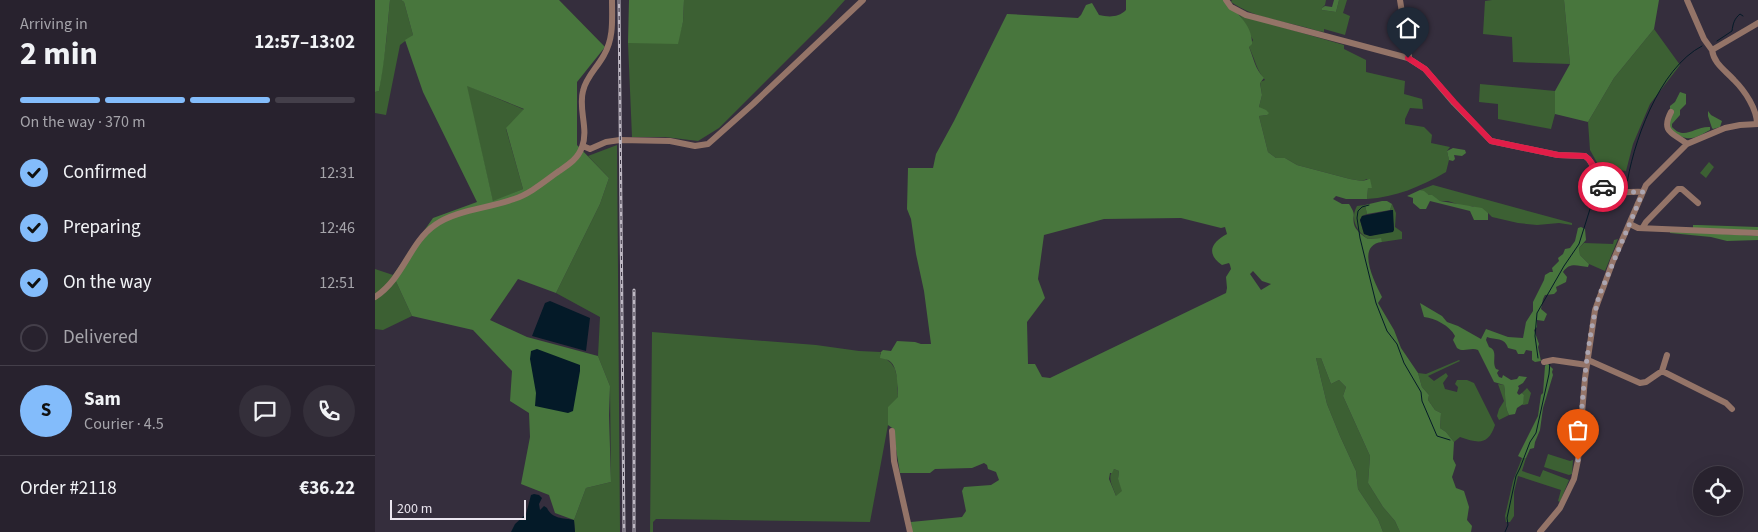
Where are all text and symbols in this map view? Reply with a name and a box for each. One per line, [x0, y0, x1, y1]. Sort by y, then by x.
pin [1387, 7, 1429, 58]
text: Arriving in [20, 13, 88, 35]
icon: home [1394, 14, 1422, 42]
text: 12:57–13:02 [254, 29, 355, 56]
text: 2 min [20, 31, 98, 77]
text: On the way · 370 m [20, 111, 145, 133]
icon: check [20, 159, 48, 187]
text: Confirmed [63, 159, 147, 186]
text: 12:31 [319, 162, 355, 184]
courier [1578, 162, 1628, 212]
icon: car [1589, 173, 1617, 201]
icon: check [20, 214, 48, 242]
text: Preparing [63, 214, 141, 241]
text: 12:46 [319, 217, 355, 239]
icon: check [20, 269, 48, 297]
text: On the way [63, 269, 152, 296]
text: 12:51 [319, 272, 355, 294]
text: Delivered [63, 324, 138, 351]
button: chat [239, 385, 291, 437]
button: phone [303, 385, 355, 437]
text: Sam [84, 386, 121, 413]
text: S [41, 397, 51, 424]
pin [1557, 409, 1599, 460]
text: Courier · 4.5 [84, 413, 164, 435]
icon: bag [1564, 416, 1592, 444]
map controls [1693, 466, 1743, 516]
button: locate [1693, 466, 1743, 516]
text: Order #2118 [20, 475, 117, 502]
text: €36.22 [299, 475, 355, 502]
scale bar [390, 497, 526, 520]
text: 200 m [397, 499, 432, 519]

